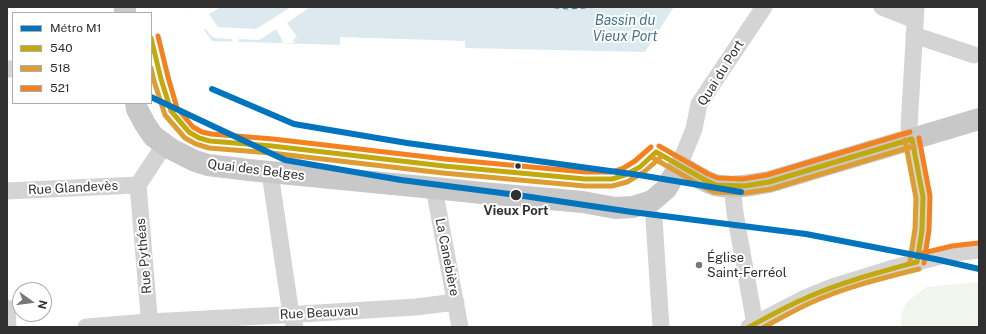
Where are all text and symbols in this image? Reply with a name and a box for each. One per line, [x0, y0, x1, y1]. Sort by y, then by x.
legend [12, 12, 152, 104]
water label: Bassin du Vieux Port [592, 13, 658, 46]
text: Métro M1 [50, 21, 101, 35]
street label: Quai du Port [695, 37, 747, 109]
text: 540 [50, 41, 73, 55]
text: 518 [50, 61, 70, 75]
text: 521 [50, 81, 70, 95]
street label: Quai des Belges [207, 156, 305, 184]
unlabelled marker [513, 161, 523, 171]
street label: Rue Glandevès [28, 178, 118, 198]
marker: Vieux Port [509, 188, 523, 202]
place label: Vieux Port [484, 203, 548, 219]
street label: La Canebière [432, 217, 462, 297]
street label: Rue Pythéas [133, 218, 155, 294]
place label: Église Saint-Ferréol [707, 250, 787, 281]
marker: Église Saint-Ferréol [694, 260, 704, 270]
north arrow [12, 282, 52, 322]
text: N [36, 299, 50, 310]
street label: Rue Beauvau [279, 303, 359, 323]

